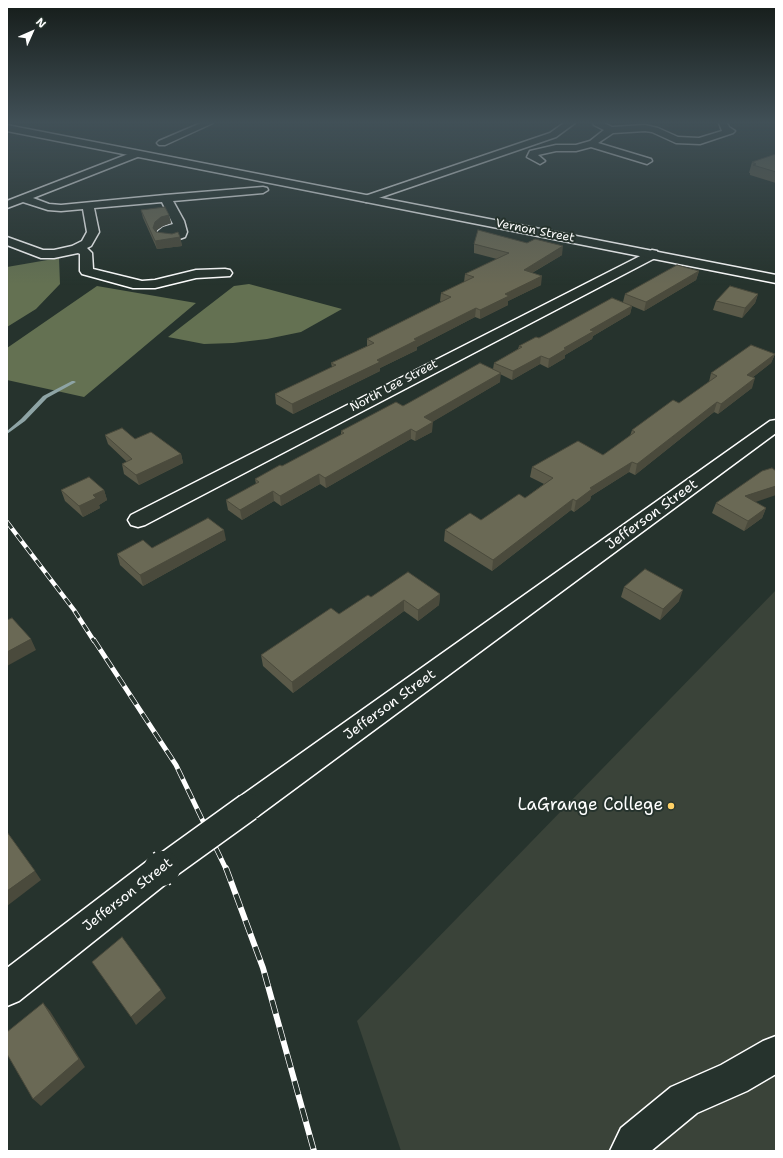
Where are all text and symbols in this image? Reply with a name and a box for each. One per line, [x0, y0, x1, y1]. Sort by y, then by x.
north arrow [12, 12, 52, 52]
text: N [32, 15, 49, 32]
street label: Vernon Street [494, 216, 576, 246]
street label: North Lee Street [348, 357, 440, 415]
street label: Jefferson Street [603, 476, 701, 554]
street label: Jefferson Street [341, 666, 439, 744]
place label: LaGrange College [517, 796, 663, 816]
marker: LaGrange College [666, 801, 676, 811]
street label: Jefferson Street [80, 855, 176, 935]

